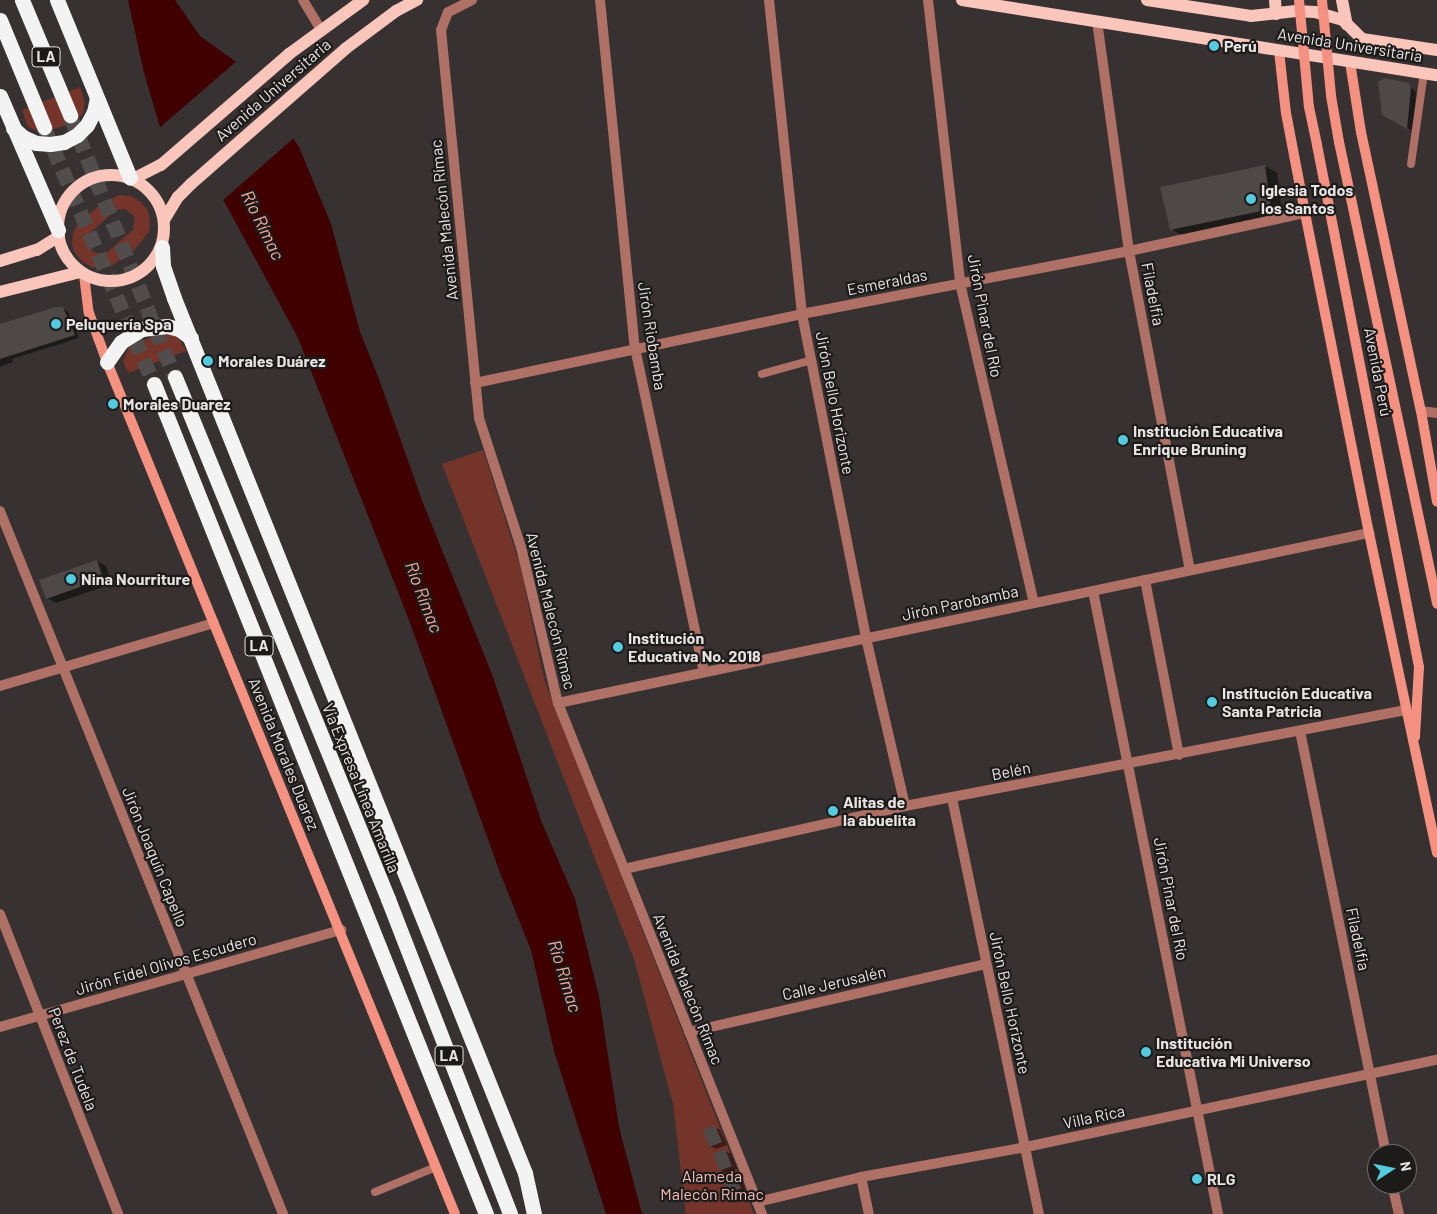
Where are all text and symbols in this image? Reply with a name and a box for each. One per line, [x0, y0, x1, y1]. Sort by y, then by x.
street label: Avenida Universitaria [1276, 24, 1424, 66]
street label: Avenida Universitaria [211, 35, 335, 145]
place label: Perú [1224, 36, 1257, 56]
marker: Perú [1208, 40, 1220, 52]
road number: LA [31, 44, 61, 70]
street label: Avenida Malecón Rímac [426, 139, 462, 301]
place label: Iglesia Todos los Santos [1261, 180, 1353, 218]
water label: Río Rímac [237, 187, 289, 263]
marker: Iglesia Todos los Santos [1245, 193, 1257, 205]
street label: Jirón Pinar del Río [964, 253, 1006, 379]
street label: Filadelfia [1137, 261, 1169, 327]
street label: Esmeraldas [845, 265, 929, 299]
street label: Jirón Riobamba [634, 281, 670, 391]
place label: Peluquería Spa [66, 314, 172, 334]
marker: Peluquería Spa [50, 318, 62, 330]
street label: Avenida Perú [1360, 326, 1396, 418]
street label: Jirón Bello Horizonte [812, 330, 858, 476]
place label: Morales Duárez [218, 351, 326, 371]
marker: Morales Duárez [202, 355, 214, 367]
place label: Morales Duarez [123, 394, 231, 414]
marker: Morales Duarez [107, 398, 119, 410]
place label: Institución Educativa Enrique Bruning [1133, 421, 1283, 459]
marker: Institución Educativa Enrique Bruning [1117, 434, 1129, 446]
street label: Avenida Malecón Rímac [522, 530, 580, 692]
water label: Río Rímac [401, 558, 447, 636]
place label: Nina Nourriture [81, 569, 190, 589]
marker: Nina Nourriture [65, 573, 77, 585]
street label: Jirón Parobamba [900, 581, 1020, 625]
place label: Institución Educativa No. 2018 [628, 628, 761, 666]
road number: LA [244, 634, 274, 658]
marker: Institución Educativa No. 2018 [612, 641, 624, 653]
street label: Avenida Morales Duarez [245, 675, 323, 833]
place label: Institución Educativa Santa Patricia [1222, 683, 1372, 721]
marker: Institución Educativa Santa Patricia [1206, 696, 1218, 708]
street label: Vía Expresa Línea Amarilla [318, 701, 404, 875]
street label: Belén [990, 758, 1032, 784]
street label: Jirón Joaquín Capello [118, 784, 192, 930]
place label: Alitas de la abuelita [843, 792, 916, 830]
marker: Alitas de la abuelita [827, 805, 839, 817]
street label: Jirón Pinar del Río [1150, 836, 1192, 962]
street label: Filadelfia [1342, 906, 1374, 972]
street label: Avenida Malecón Rímac [649, 911, 727, 1067]
street label: Jirón Fidel Olivos Escudero [73, 929, 259, 999]
street label: Jirón Bello Horizonte [986, 930, 1034, 1076]
water label: Río Rímac [544, 937, 586, 1015]
street label: Calle Jerusalén [780, 962, 888, 1004]
street label: Perez de Tudela [45, 1005, 101, 1113]
place label: Institución Educativa Mi Universo [1156, 1033, 1311, 1071]
road number: LA [434, 1044, 464, 1068]
marker: Institución Educativa Mi Universo [1140, 1046, 1152, 1058]
street label: Villa Rica [1061, 1101, 1127, 1133]
north arrow [1367, 1144, 1417, 1194]
text: N [1397, 1160, 1415, 1172]
park label: Alameda Malecón Rímac [660, 1166, 764, 1204]
place label: RLG [1207, 1169, 1236, 1189]
marker: RLG [1191, 1173, 1203, 1185]

